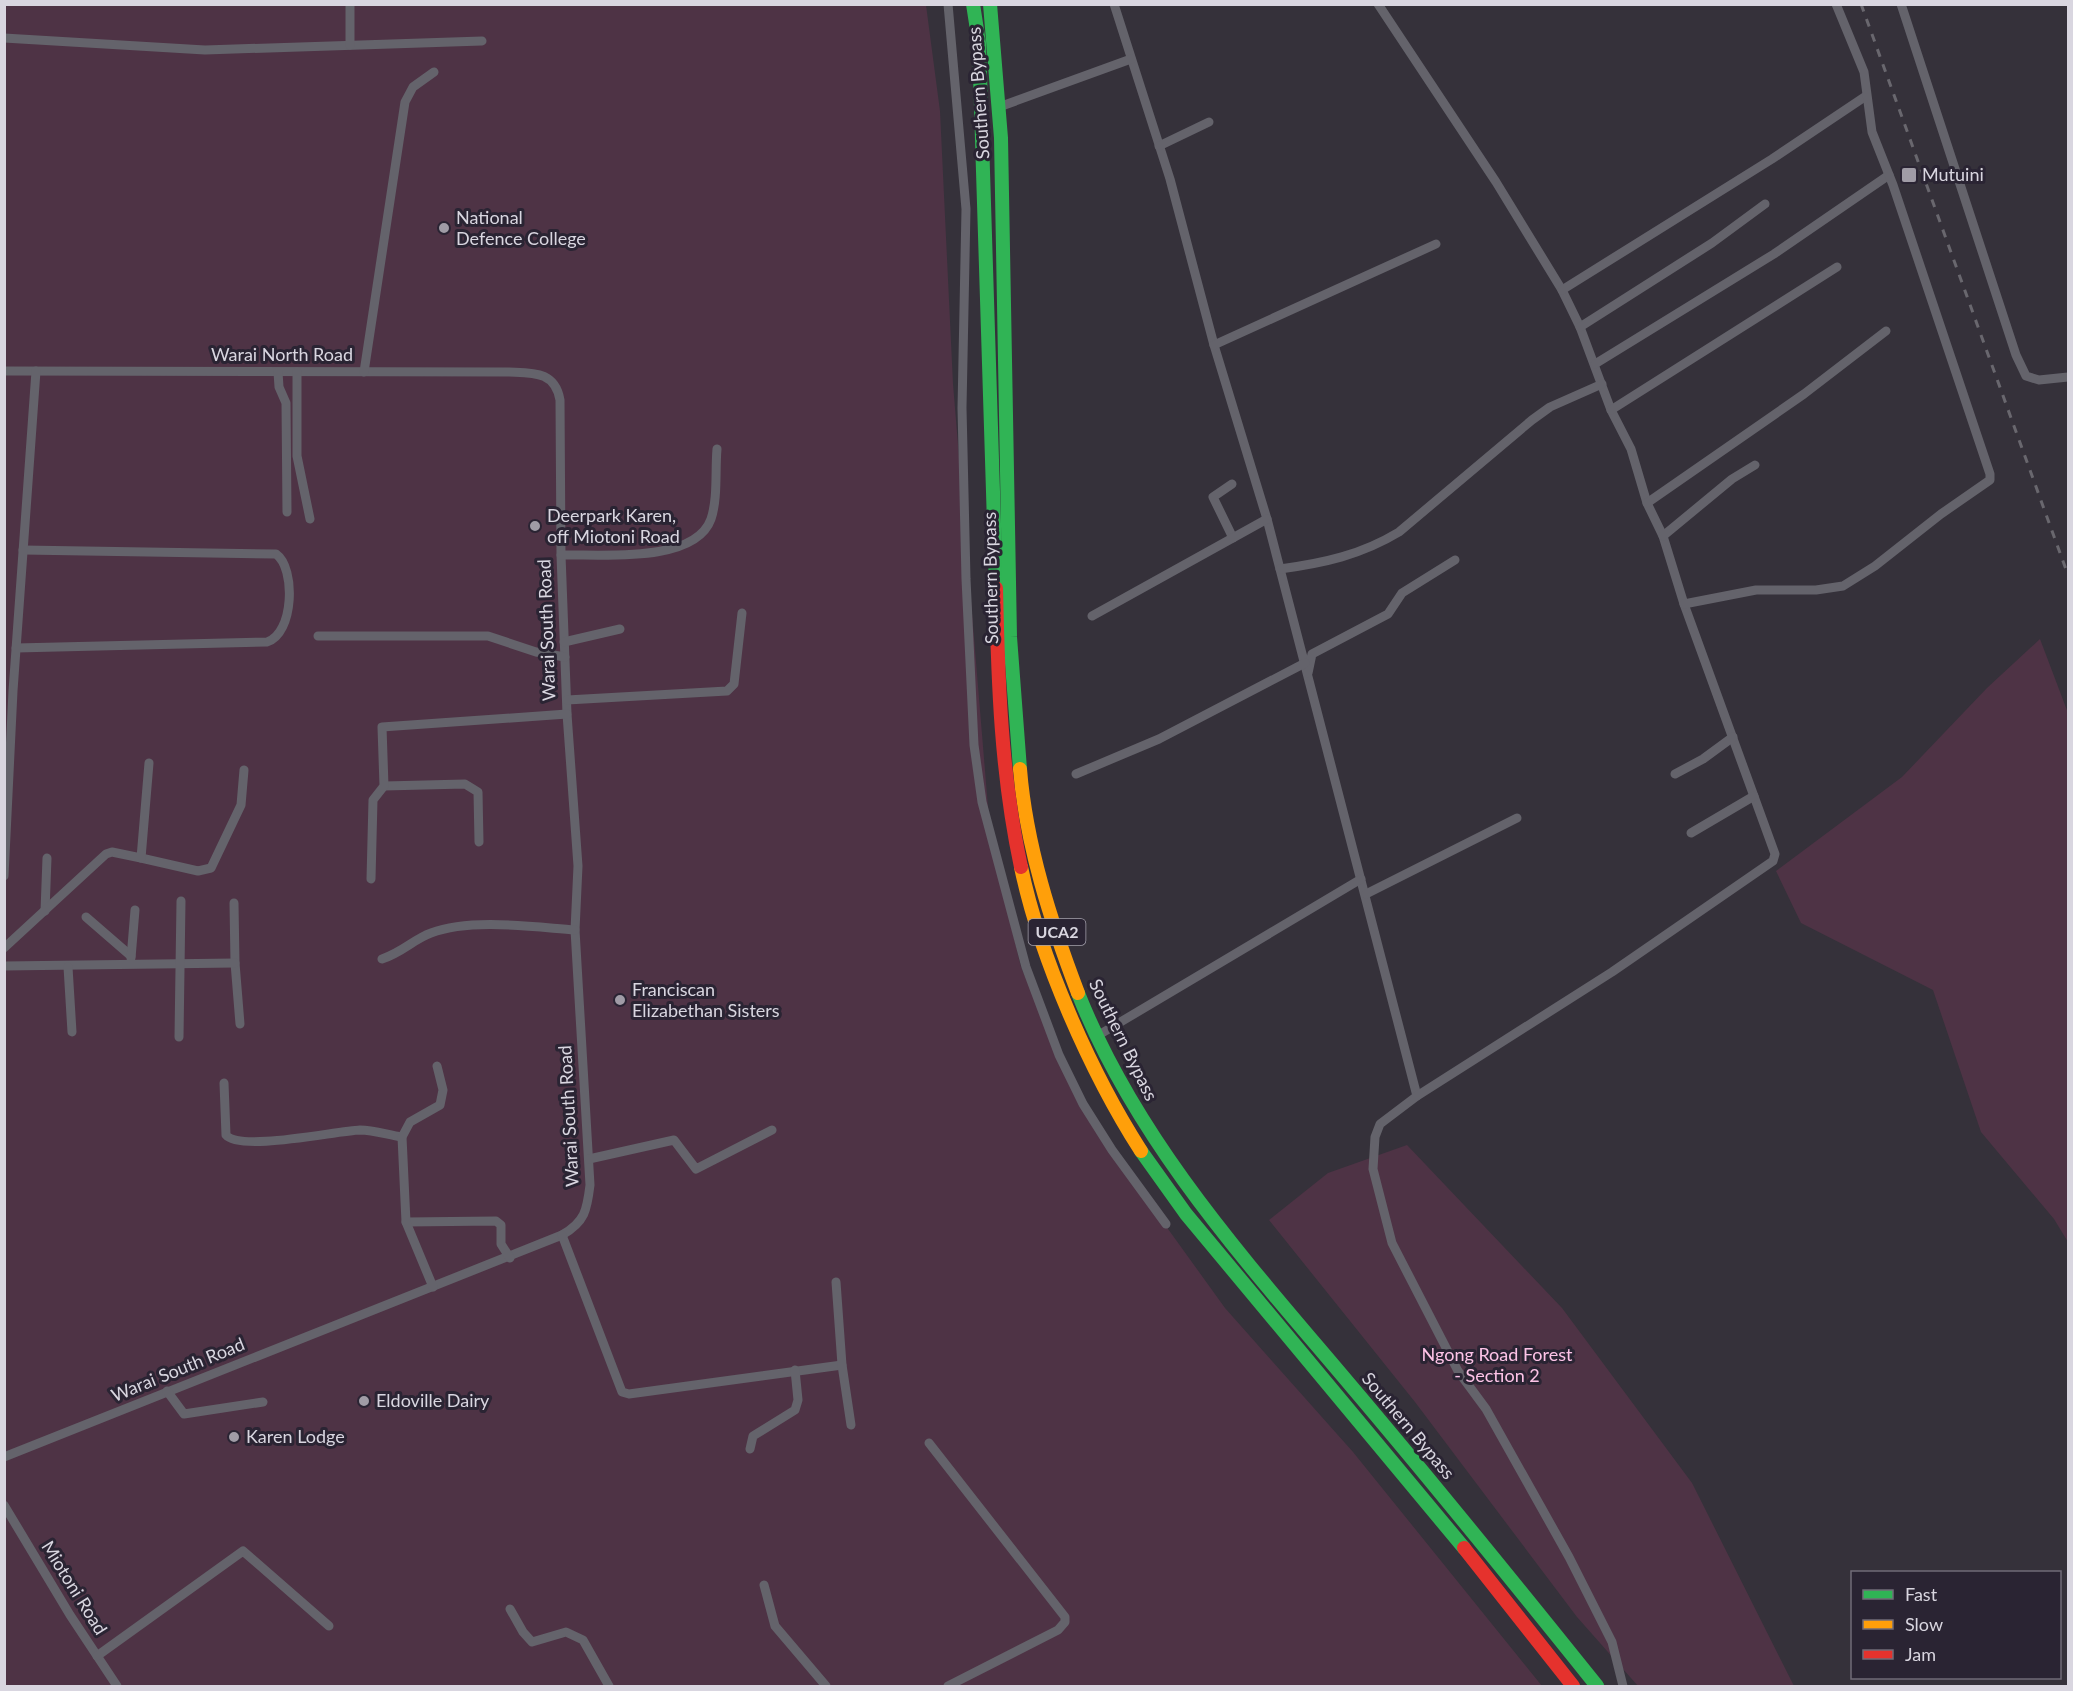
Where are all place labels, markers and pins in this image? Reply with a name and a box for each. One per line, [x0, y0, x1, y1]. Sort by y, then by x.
place label: Mutuini [1922, 163, 1984, 185]
marker: Mutuini [1900, 166, 1918, 184]
place label: National Defence College [456, 206, 586, 249]
marker: National Defence College [437, 221, 451, 235]
place label: Deerpark Karen, off Miotoni Road [547, 504, 680, 547]
marker: Deerpark Karen, off Miotoni Road [528, 519, 542, 533]
place label: Franciscan Elizabethan Sisters [632, 978, 780, 1021]
marker: Franciscan Elizabethan Sisters [613, 993, 627, 1007]
place label: Eldoville Dairy [376, 1389, 490, 1411]
marker: Eldoville Dairy [357, 1394, 371, 1408]
place label: Karen Lodge [246, 1425, 345, 1447]
marker: Karen Lodge [227, 1430, 241, 1444]

